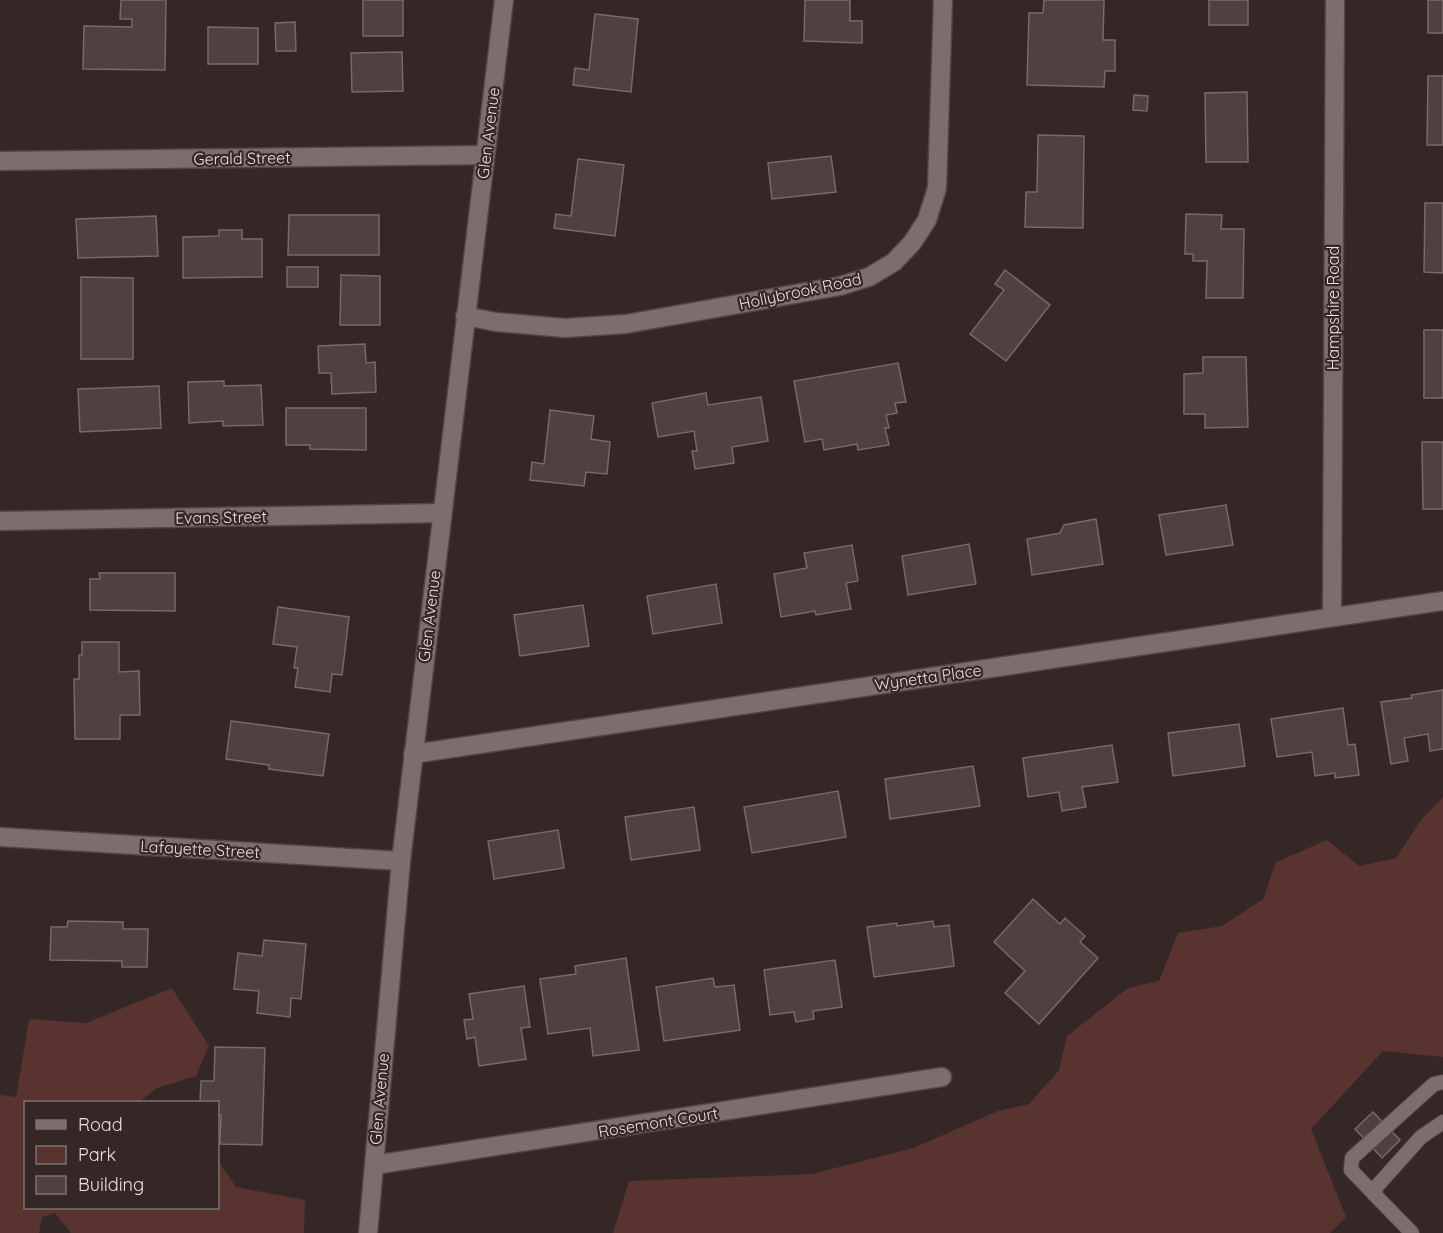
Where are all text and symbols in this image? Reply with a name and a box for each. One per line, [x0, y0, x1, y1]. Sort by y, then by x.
street label: Glen Avenue [472, 86, 504, 180]
street label: Gerald Street [193, 147, 291, 169]
street label: Hampshire Road [1323, 246, 1343, 370]
street label: Hollybrook Road [737, 268, 863, 314]
street label: Evans Street [175, 506, 267, 528]
street label: Glen Avenue [413, 569, 445, 663]
street label: Wynetta Place [873, 660, 983, 694]
street label: Lafayette Street [140, 836, 260, 862]
street label: Glen Avenue [365, 1052, 393, 1146]
legend [24, 1101, 219, 1209]
street label: Rosemont Court [597, 1103, 719, 1141]
text: Road [78, 1113, 123, 1136]
text: Park [78, 1143, 116, 1166]
text: Building [78, 1173, 144, 1196]

